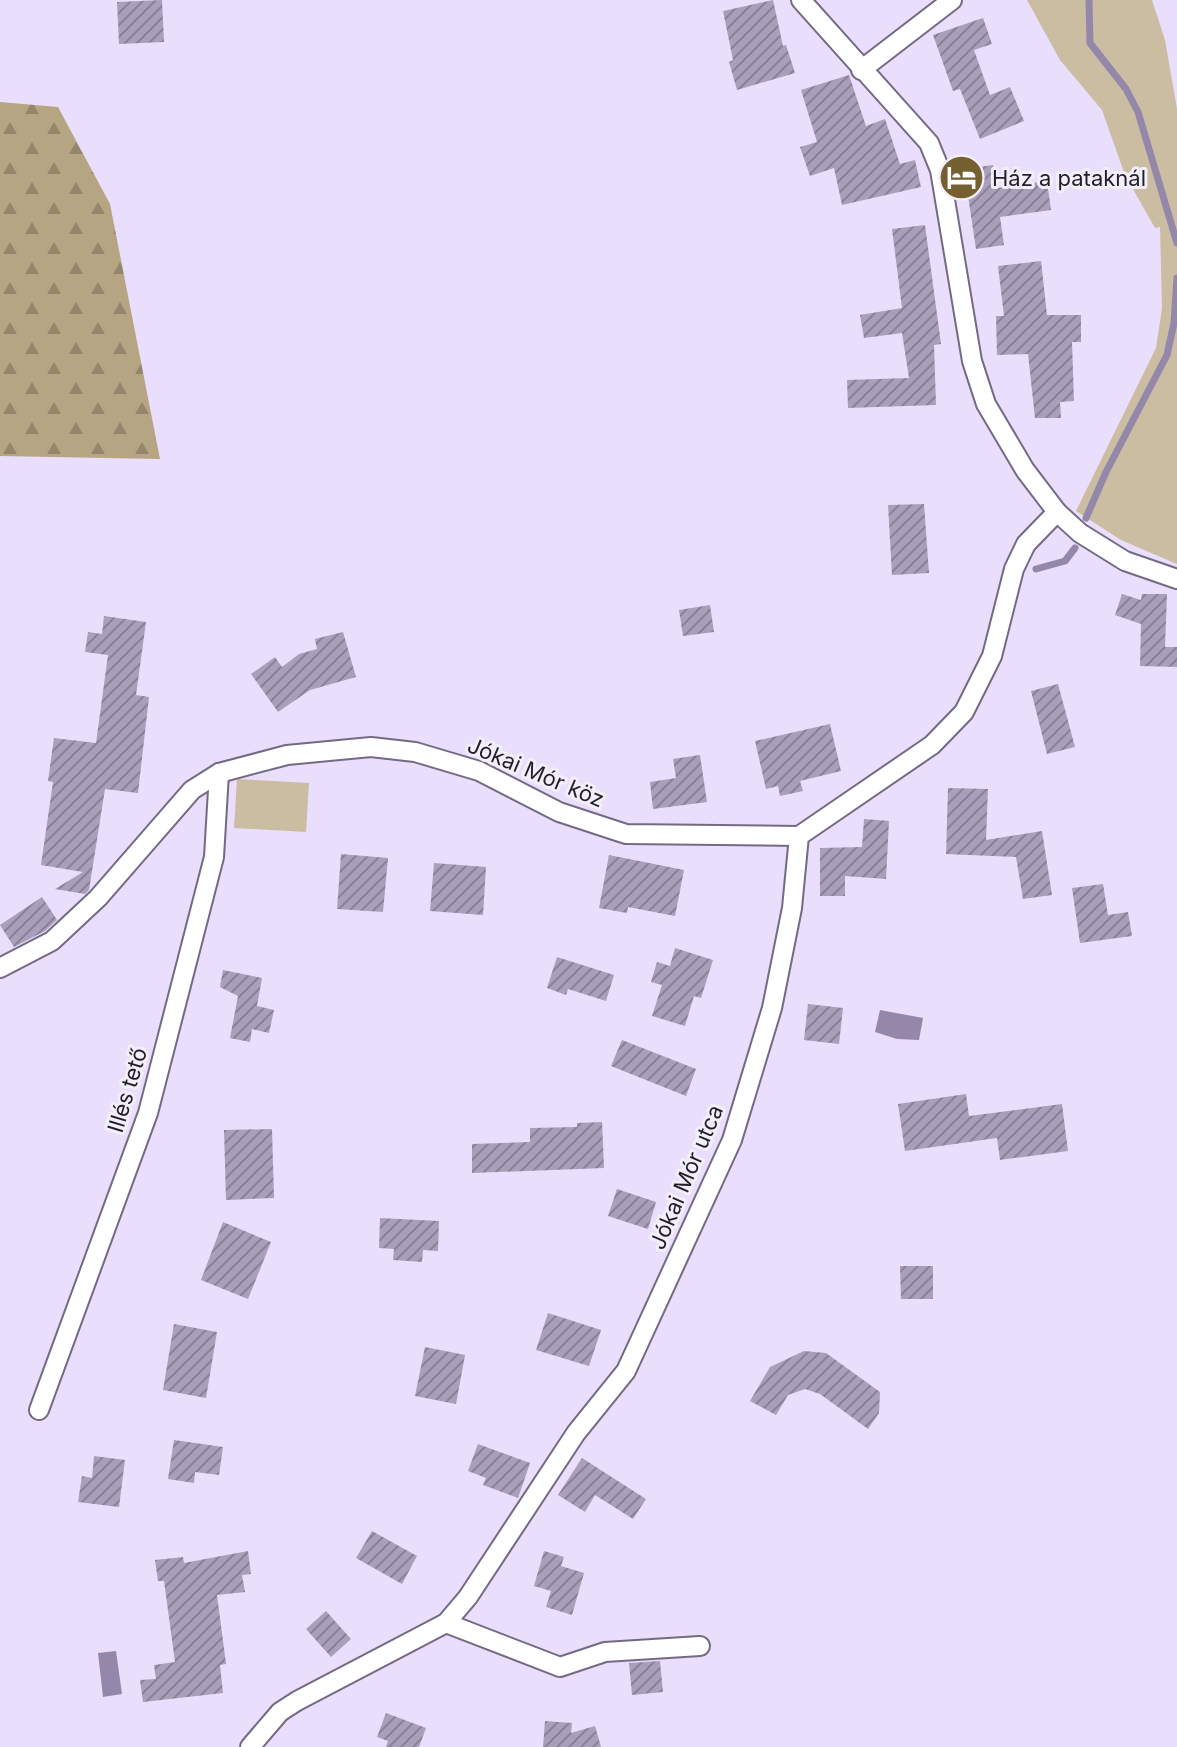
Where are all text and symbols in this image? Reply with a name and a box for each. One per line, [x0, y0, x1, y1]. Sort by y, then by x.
hotel icon: Ház a pataknál [937, 154, 985, 202]
place label: Ház a pataknál [992, 165, 1146, 191]
street label: Jókai Mór köz [464, 732, 608, 812]
street label: Illés tető [102, 1045, 152, 1135]
street label: Jókai Mór utca [644, 1101, 728, 1253]

